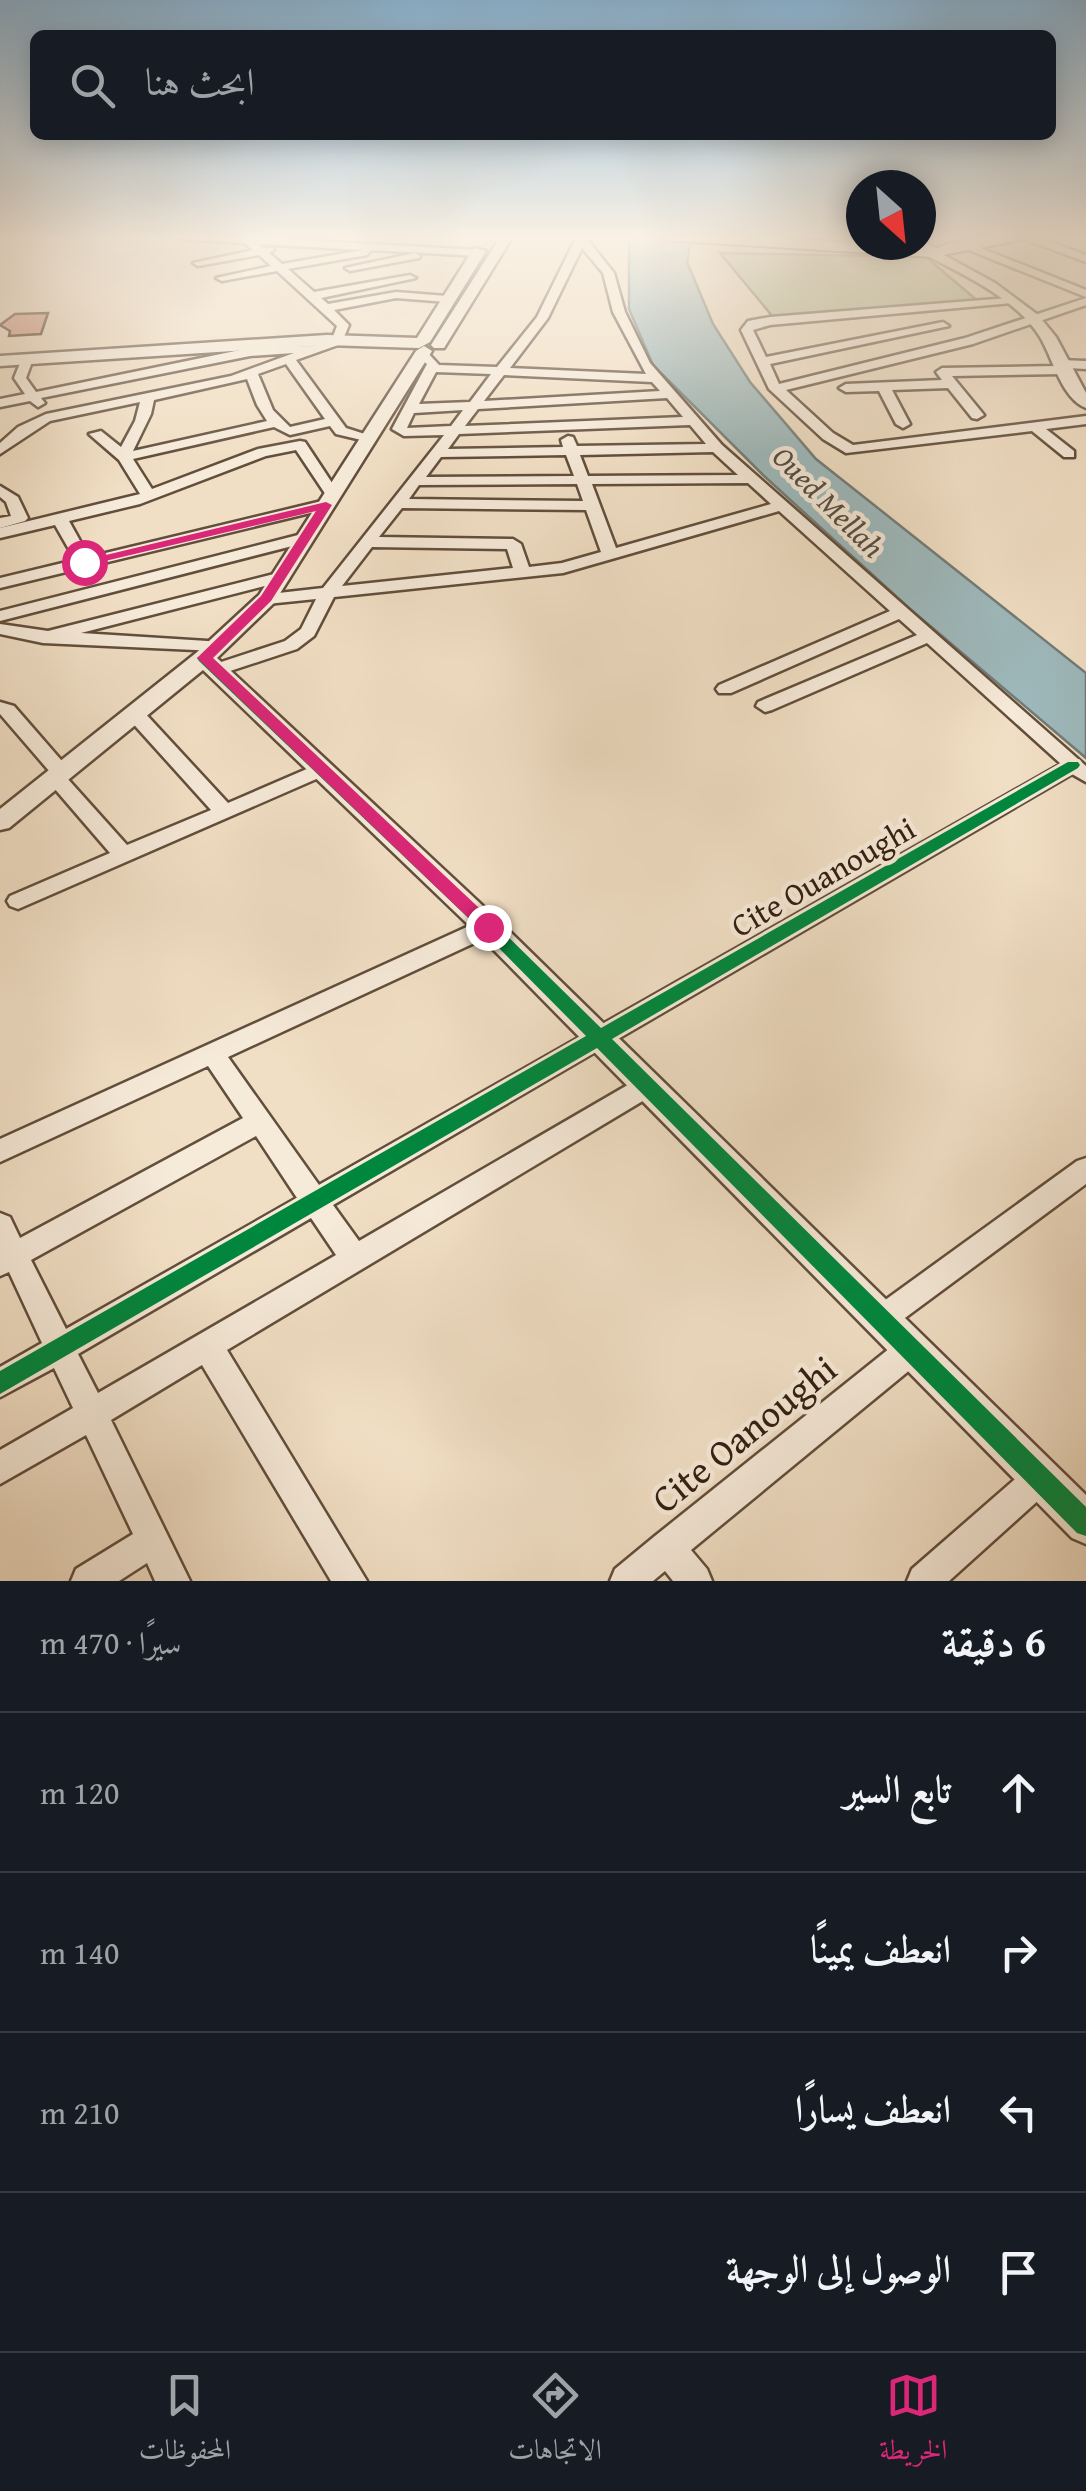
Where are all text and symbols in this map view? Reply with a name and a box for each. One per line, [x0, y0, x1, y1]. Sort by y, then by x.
search box [30, 30, 1056, 140]
text: ابحث هنا [145, 53, 255, 109]
icon: search [65, 58, 120, 113]
north arrow [846, 170, 936, 260]
water label: Oued Mellah [763, 435, 895, 567]
route start [62, 540, 108, 586]
street label: Cite Ouanoughi [722, 805, 924, 948]
route end [466, 905, 512, 951]
street label: Cite Oanoughi [639, 1341, 848, 1526]
text: 6 دقيقة [942, 1610, 1046, 1671]
text: سيرًا · 470 m [40, 1619, 182, 1666]
text: تابع السير [843, 1760, 951, 1816]
icon: ahead [991, 1765, 1046, 1820]
text: 120 m [40, 1769, 119, 1816]
text: انعطف يمينًا [810, 1920, 951, 1976]
icon: right [991, 1925, 1046, 1980]
text: 140 m [40, 1929, 119, 1976]
text: انعطف يسارًا [795, 2080, 951, 2136]
icon: left [991, 2085, 1046, 2140]
text: 210 m [40, 2089, 119, 2136]
text: الوصول إلى الوجهة [726, 2240, 951, 2296]
icon: arrive [991, 2245, 1046, 2300]
tab: المحفوظات [139, 2368, 231, 2477]
tab: الاتجاهات [508, 2368, 602, 2477]
tab: الخريطة [879, 2368, 947, 2477]

